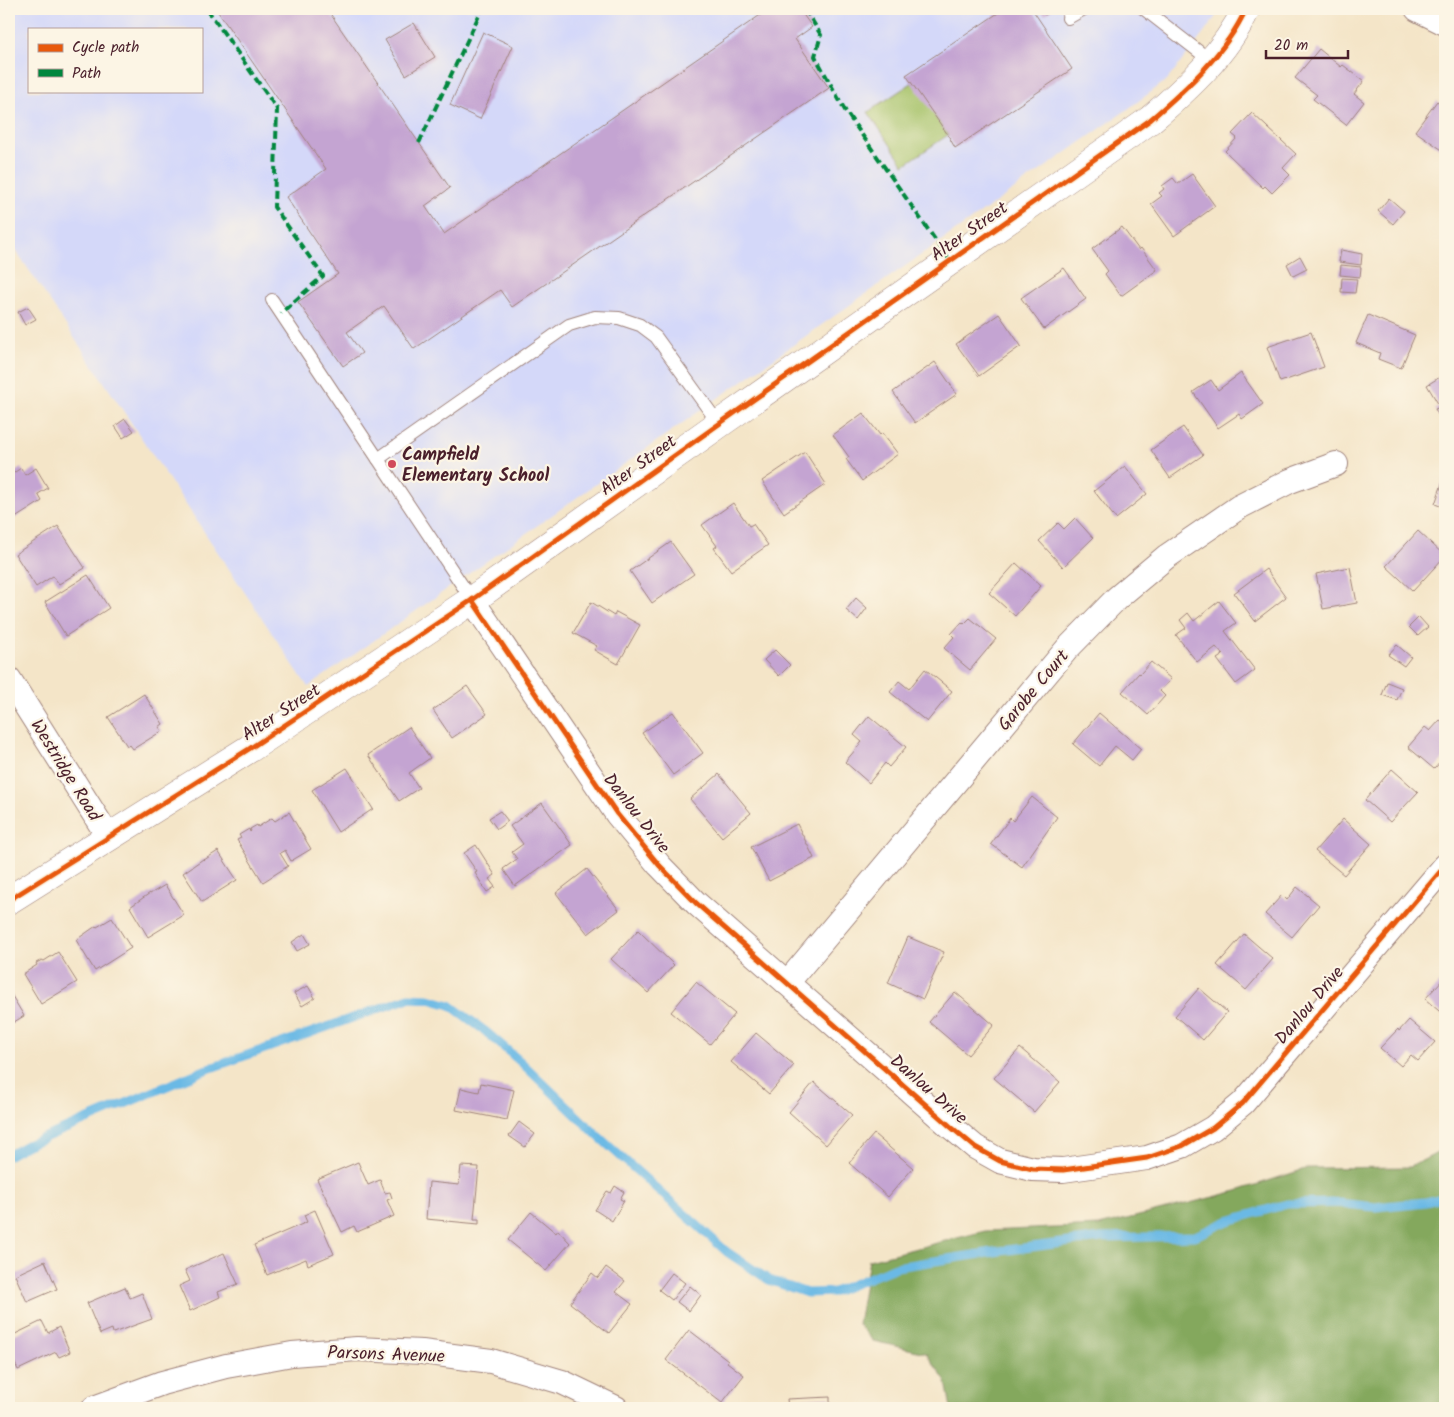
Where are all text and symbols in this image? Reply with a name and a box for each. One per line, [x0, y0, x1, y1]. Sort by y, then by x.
legend [28, 28, 202, 92]
scale bar [1266, 28, 1349, 60]
text: 20 m [1274, 34, 1308, 58]
text: Cycle path [72, 36, 139, 60]
text: Path [72, 62, 101, 86]
street label: Alter Street [925, 194, 1016, 270]
street label: Alter Street [594, 428, 684, 504]
place label: Campfield Elementary School [402, 441, 549, 491]
marker: Campfield Elementary School [386, 458, 398, 470]
street label: Garobe Court [991, 643, 1078, 738]
street label: Alter Street [236, 676, 328, 750]
street label: Westridge Road [22, 714, 108, 829]
street label: Danlou Drive [595, 767, 677, 861]
street label: Danlou Drive [1268, 960, 1352, 1052]
street label: Danlou Drive [882, 1048, 974, 1132]
street label: Parsons Avenue [327, 1339, 445, 1372]

